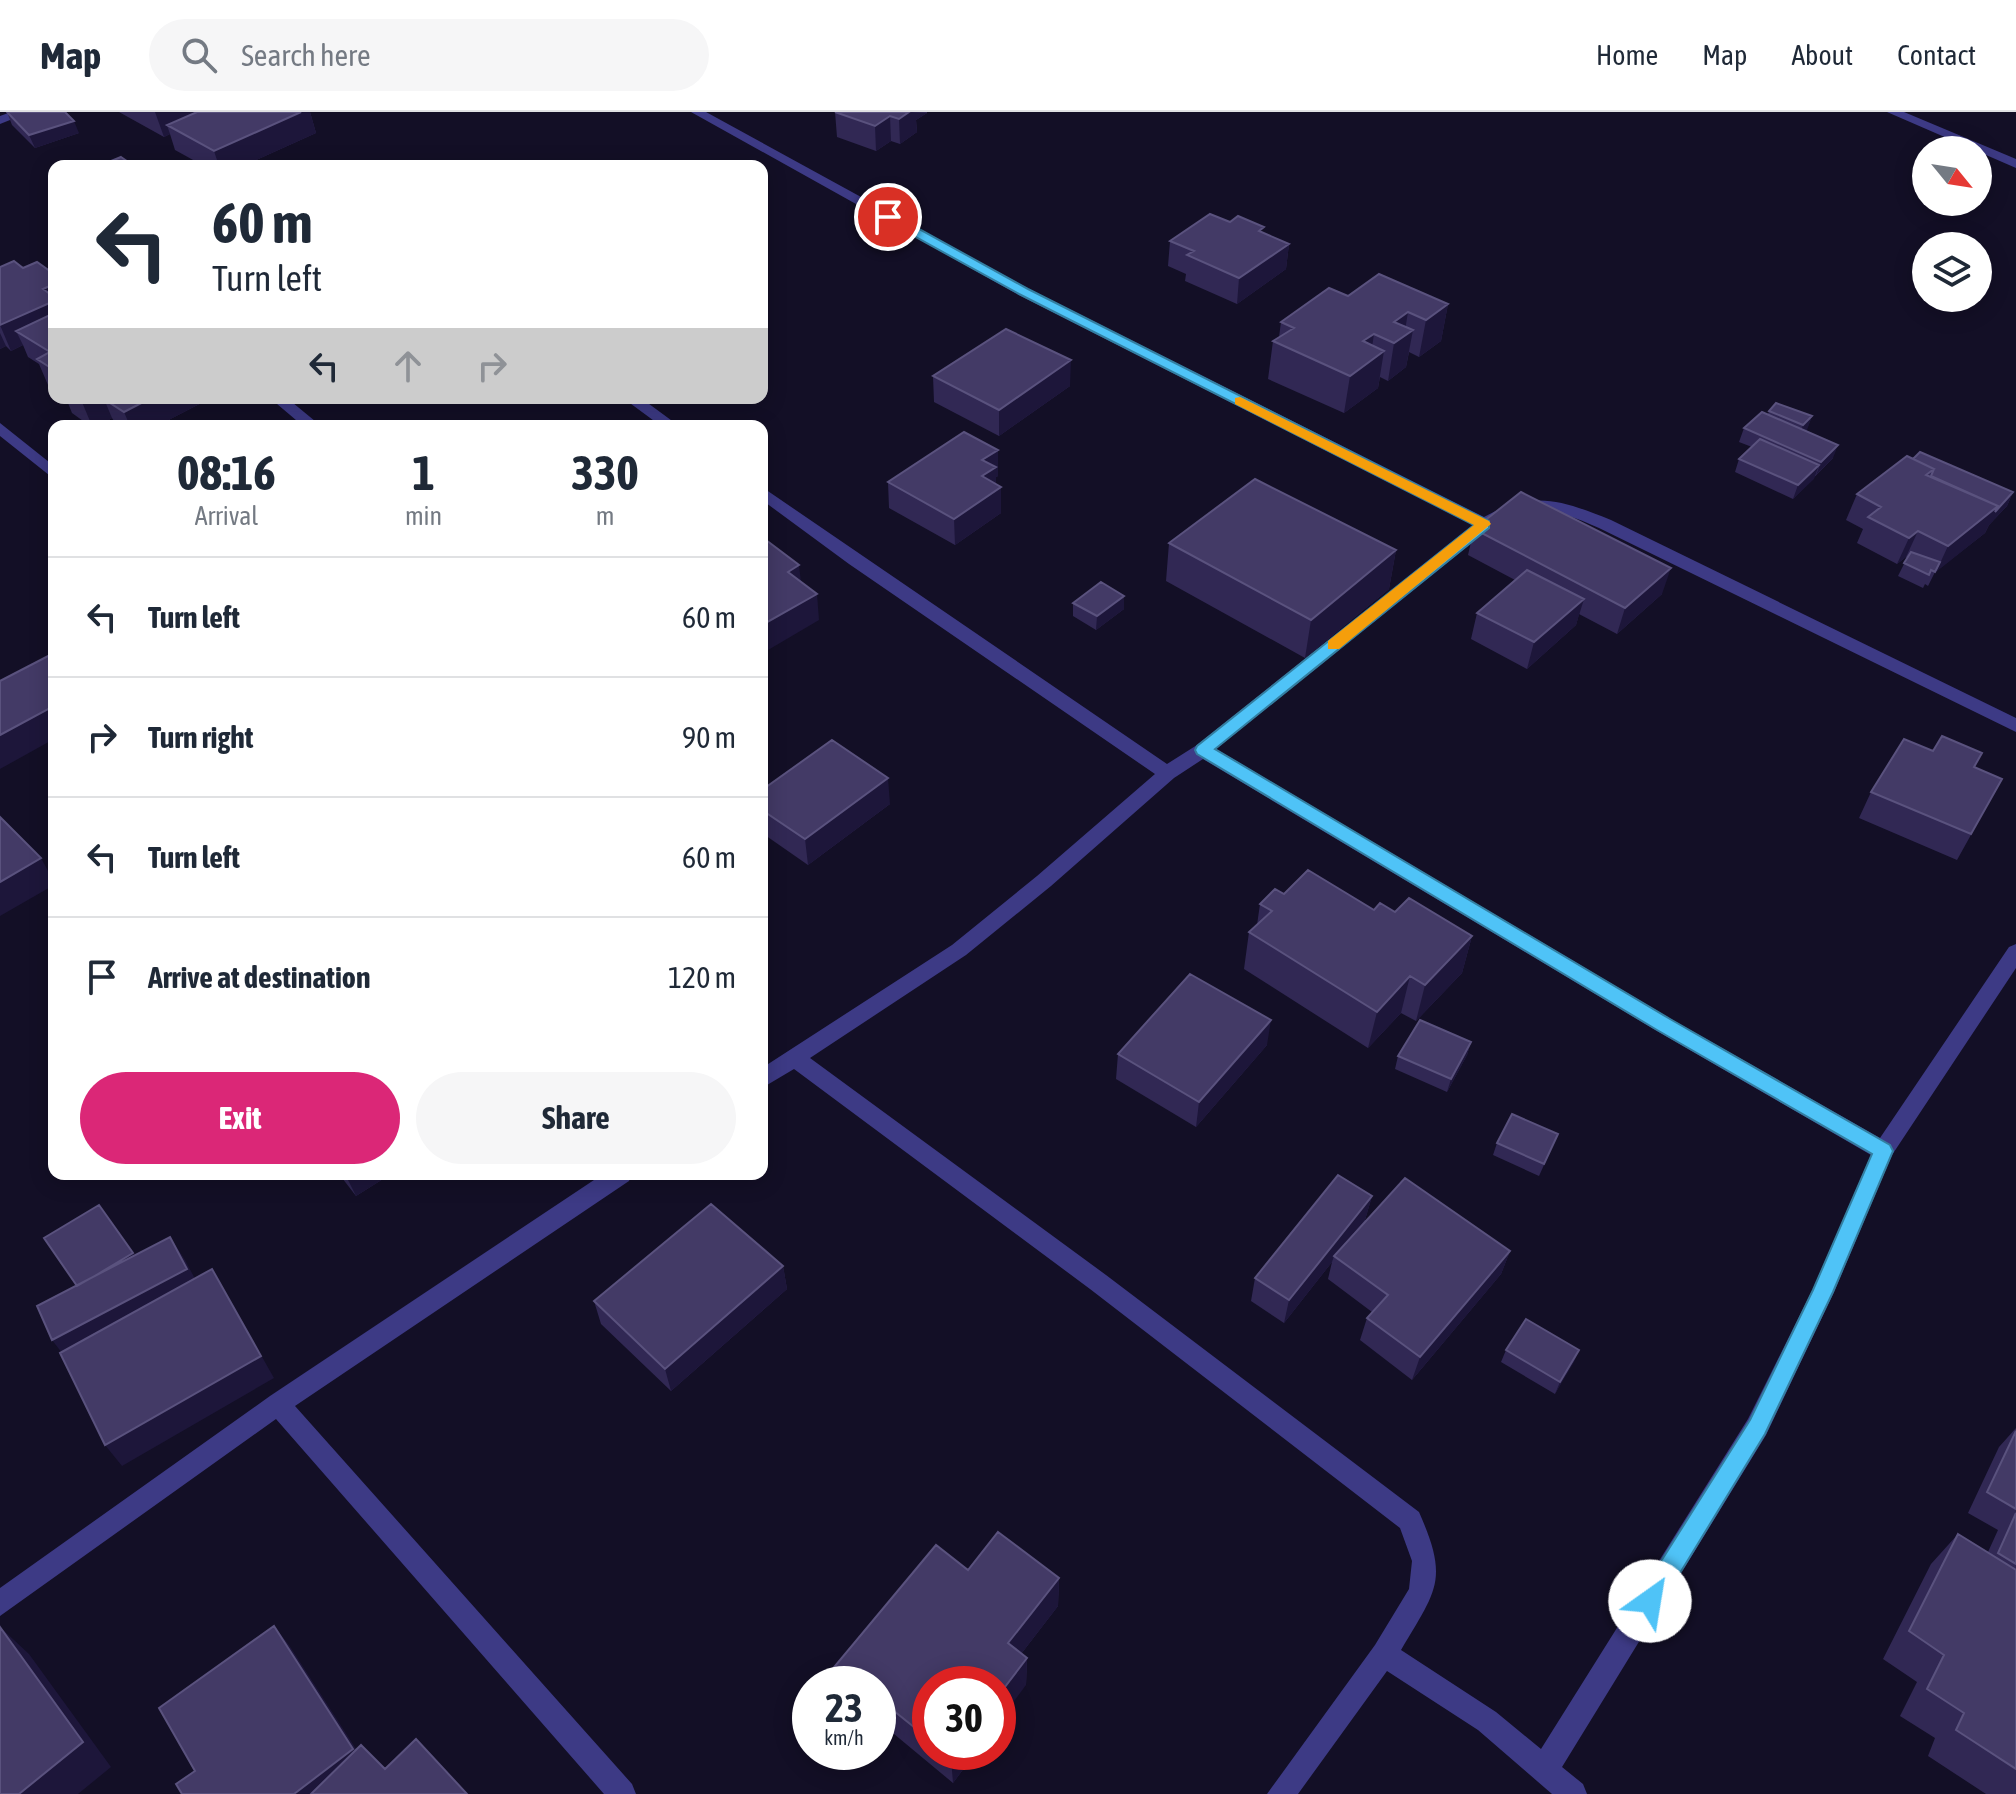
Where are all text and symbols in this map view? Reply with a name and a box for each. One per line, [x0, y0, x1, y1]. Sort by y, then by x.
search box [149, 19, 709, 91]
icon: search [177, 33, 221, 77]
text: Map [40, 34, 101, 77]
text: Search here [241, 38, 371, 72]
text: Home [1596, 39, 1658, 71]
text: Map [1702, 39, 1747, 71]
text: About [1791, 39, 1853, 71]
text: Contact [1897, 39, 1976, 71]
north arrow [1912, 136, 1992, 216]
map controls [1912, 136, 1992, 312]
pin [854, 183, 922, 251]
text: 60 m [212, 191, 313, 255]
icon: left [80, 192, 184, 296]
icon: arrive [866, 195, 910, 239]
button: layers [1912, 232, 1992, 312]
text: Turn left [212, 257, 322, 299]
icon: left [302, 344, 346, 388]
icon: ahead [386, 344, 430, 388]
icon: right [470, 344, 514, 388]
text: 08:16 [177, 445, 276, 500]
text: 1 [412, 445, 435, 500]
text: 330 [571, 445, 639, 500]
text: Arrival [195, 501, 258, 531]
text: min [405, 501, 442, 531]
text: m [596, 501, 614, 531]
icon: left [80, 595, 124, 639]
text: Turn left [148, 600, 240, 634]
text: 60 m [682, 600, 736, 634]
icon: right [80, 715, 124, 759]
text: Turn right [148, 720, 254, 754]
text: 90 m [682, 720, 736, 754]
icon: left [80, 835, 124, 879]
text: Turn left [148, 840, 240, 874]
text: 60 m [682, 840, 736, 874]
icon: arrive [80, 955, 124, 999]
text: Arrive at destination [148, 960, 370, 994]
text: 120 m [668, 960, 736, 994]
button: Exit [80, 1072, 400, 1164]
button: Share [416, 1072, 736, 1164]
position arrow [1608, 1559, 1692, 1643]
speed limit sign: 30 [912, 1666, 1016, 1770]
text: 23 [825, 1685, 863, 1730]
text: km/h [824, 1726, 864, 1749]

